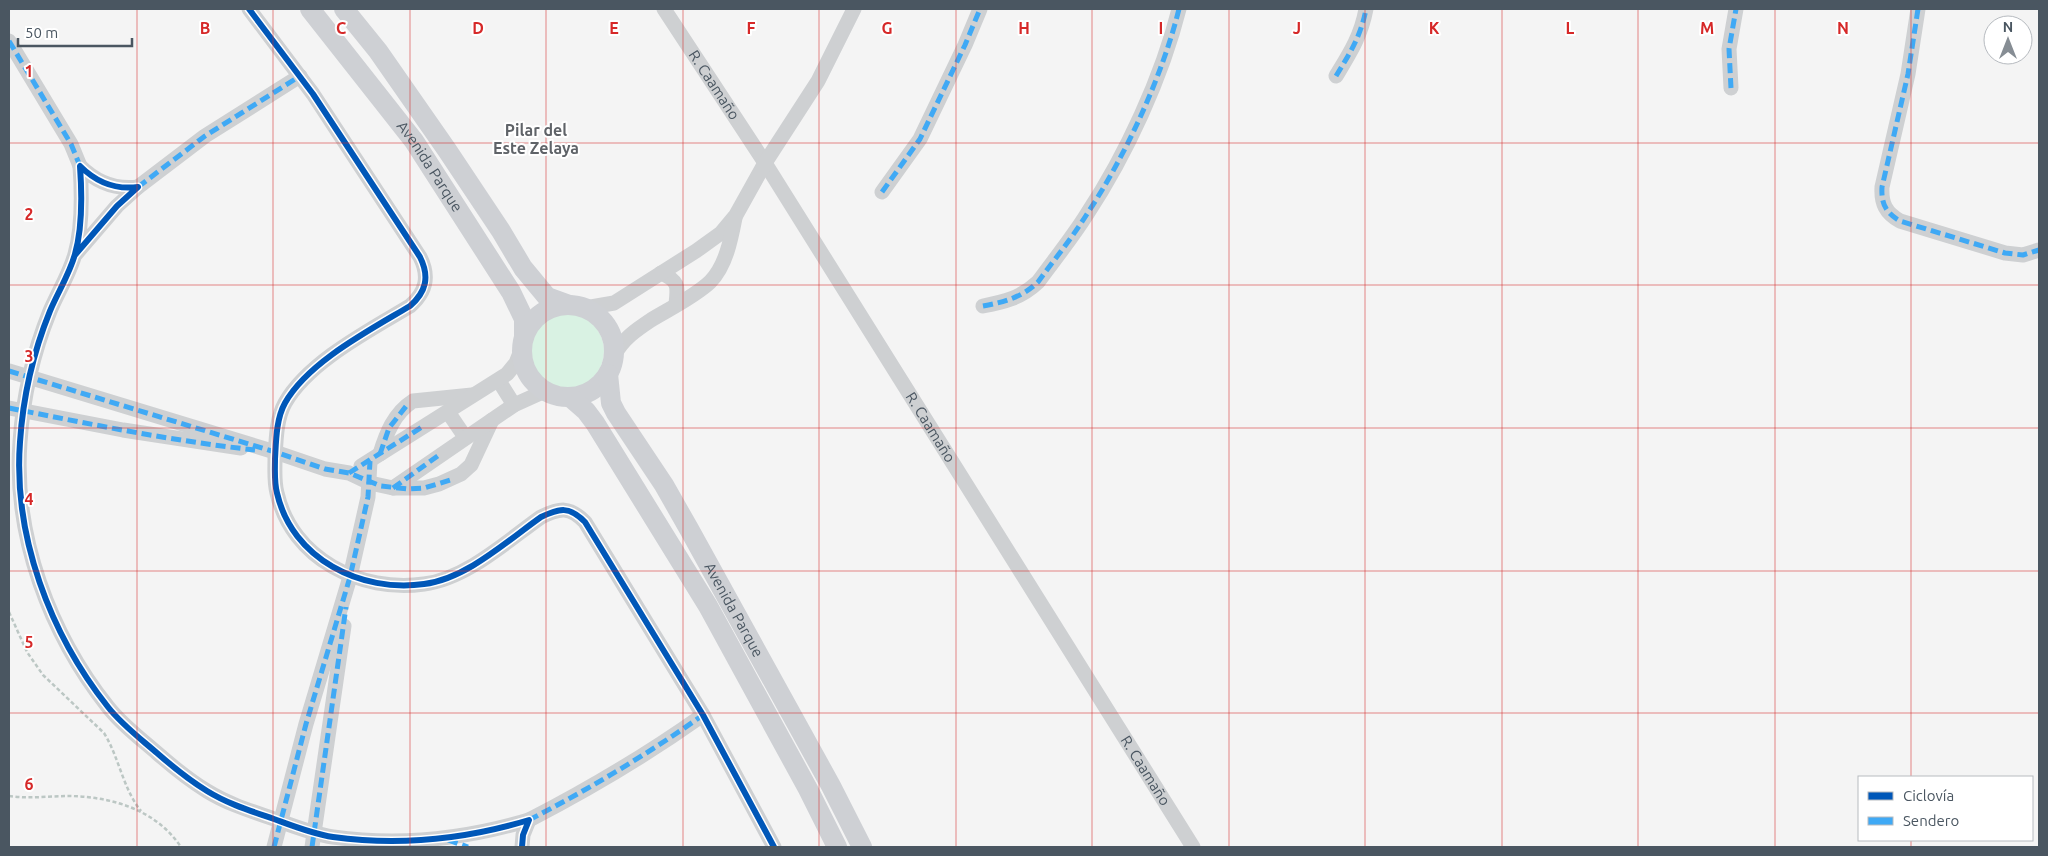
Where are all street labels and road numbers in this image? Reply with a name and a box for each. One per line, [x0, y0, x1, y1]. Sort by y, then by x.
street label: R. Caamaño [685, 47, 743, 123]
street label: Avenida Parque [394, 118, 466, 215]
street label: R. Caamaño [903, 389, 959, 465]
street label: Avenida Parque [701, 560, 767, 660]
street label: R. Caamaño [1117, 732, 1174, 809]

